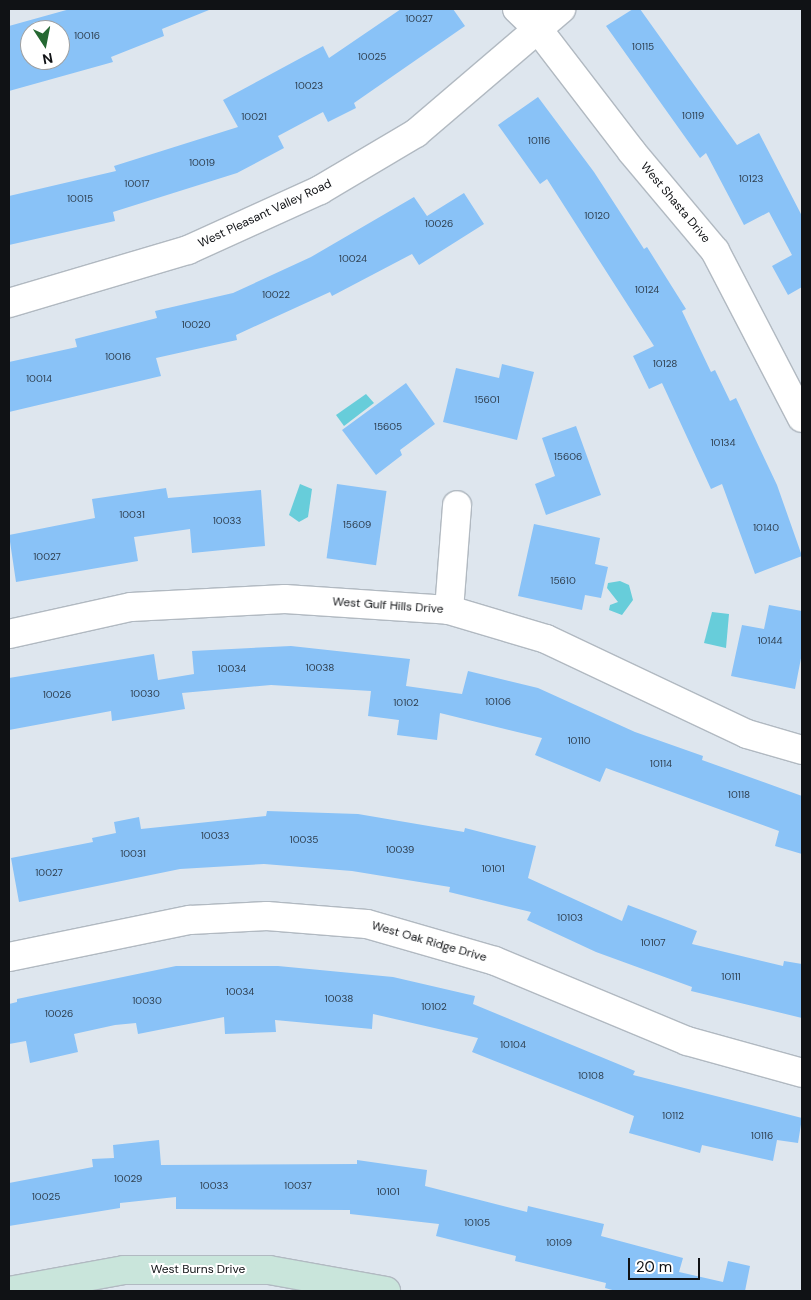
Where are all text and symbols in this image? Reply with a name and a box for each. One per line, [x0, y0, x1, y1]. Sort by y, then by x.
house number: 10027 [405, 13, 433, 25]
north arrow [20, 20, 70, 70]
house number: 10016 [74, 30, 100, 42]
house number: 10115 [632, 41, 654, 53]
text: N [41, 49, 54, 69]
house number: 10025 [358, 51, 386, 63]
house number: 10023 [295, 80, 323, 92]
house number: 10119 [682, 110, 704, 122]
house number: 10021 [241, 111, 267, 123]
house number: 10116 [528, 135, 550, 147]
house number: 10019 [189, 157, 215, 169]
street label: West Shasta Drive [637, 160, 713, 246]
house number: 10123 [739, 173, 763, 185]
street label: West Pleasant Valley Road [196, 177, 334, 251]
house number: 10017 [124, 178, 150, 190]
house number: 10015 [67, 193, 93, 205]
house number: 10120 [584, 210, 610, 222]
house number: 10026 [425, 218, 453, 230]
house number: 10024 [339, 253, 367, 265]
house number: 10124 [635, 284, 659, 296]
house number: 10022 [262, 289, 290, 301]
house number: 10020 [181, 319, 211, 331]
house number: 10016 [105, 351, 131, 363]
house number: 10128 [653, 358, 677, 370]
house number: 10014 [26, 373, 52, 385]
house number: 15601 [474, 394, 500, 406]
house number: 15605 [374, 421, 402, 433]
house number: 10134 [710, 437, 736, 449]
house number: 15606 [554, 451, 582, 463]
house number: 10031 [119, 509, 145, 521]
house number: 10033 [213, 515, 241, 527]
house number: 15609 [343, 519, 371, 531]
house number: 10140 [753, 522, 779, 534]
house number: 10027 [33, 551, 61, 563]
house number: 15610 [550, 575, 576, 587]
street label: West Gulf Hills Drive [332, 595, 444, 617]
house number: 10144 [757, 635, 783, 647]
house number: 10038 [306, 662, 334, 674]
house number: 10034 [218, 663, 246, 675]
house number: 10030 [130, 688, 160, 700]
house number: 10026 [43, 689, 71, 701]
house number: 10106 [485, 696, 511, 708]
house number: 10102 [393, 697, 419, 709]
house number: 10110 [567, 735, 591, 747]
house number: 10114 [650, 758, 672, 770]
house number: 10118 [728, 789, 750, 801]
house number: 10033 [201, 830, 229, 842]
house number: 10035 [290, 834, 318, 846]
house number: 10039 [386, 844, 414, 856]
house number: 10031 [120, 848, 146, 860]
house number: 10101 [481, 863, 505, 875]
house number: 10027 [35, 867, 63, 879]
house number: 10103 [557, 912, 583, 924]
street label: West Oak Ridge Drive [370, 919, 488, 965]
house number: 10107 [640, 937, 666, 949]
house number: 10111 [721, 971, 741, 983]
house number: 10034 [226, 986, 254, 998]
house number: 10038 [325, 993, 353, 1005]
house number: 10030 [132, 995, 162, 1007]
house number: 10102 [421, 1001, 447, 1013]
house number: 10026 [45, 1008, 73, 1020]
house number: 10104 [500, 1039, 526, 1051]
house number: 10108 [578, 1070, 604, 1082]
house number: 10112 [662, 1110, 684, 1122]
house number: 10116 [751, 1130, 773, 1142]
house number: 10029 [114, 1173, 142, 1185]
house number: 10033 [200, 1180, 228, 1192]
house number: 10037 [284, 1180, 312, 1192]
house number: 10101 [376, 1186, 400, 1198]
house number: 10025 [32, 1191, 60, 1203]
house number: 10105 [464, 1217, 490, 1229]
house number: 10109 [546, 1237, 572, 1249]
scale bar [631, 1248, 704, 1280]
text: 20 m [636, 1257, 672, 1277]
street label: West Burns Drive [151, 1263, 245, 1277]

